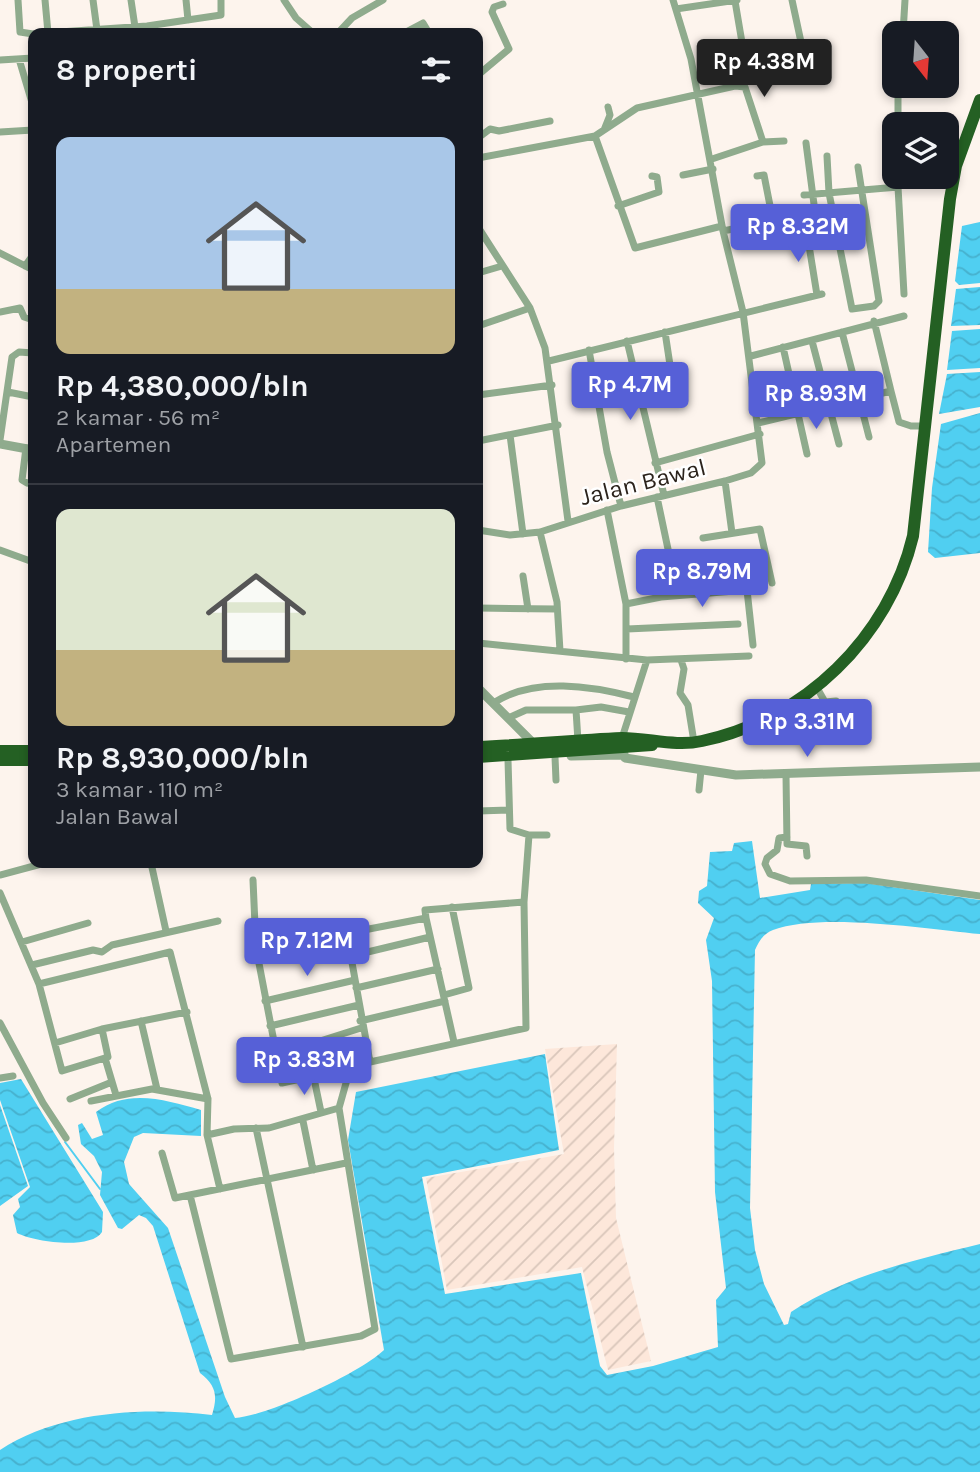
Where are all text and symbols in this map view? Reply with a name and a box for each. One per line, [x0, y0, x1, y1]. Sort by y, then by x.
north arrow [882, 21, 959, 98]
map controls [882, 21, 959, 189]
pin: Rp 4.38M [692, 40, 836, 99]
text: Rp 4.38M [713, 48, 815, 75]
icon: filters [417, 51, 455, 89]
text: 8 properti [56, 52, 198, 88]
button: layers [882, 112, 959, 189]
icon: home [193, 183, 319, 309]
pin: Rp 8.32M [726, 204, 870, 264]
text: Rp 8.32M [747, 213, 849, 240]
pin: Rp 4.7M [565, 362, 695, 422]
text: Rp 4,380,000/bln [56, 368, 309, 404]
text: Rp 4.7M [588, 371, 672, 398]
pin: Rp 8.93M [744, 372, 888, 431]
text: Rp 8.93M [765, 380, 867, 407]
text: 2 kamar · 56 m² [56, 404, 220, 431]
text: Apartemen [56, 431, 171, 458]
street label: Jalan Bawal [577, 453, 709, 511]
pin: Rp 8.79M [630, 550, 774, 609]
icon: home [193, 555, 319, 681]
text: Rp 8.79M [652, 558, 752, 585]
pin: Rp 3.31M [735, 700, 879, 759]
text: Rp 3.31M [759, 708, 855, 735]
text: Rp 8,930,000/bln [56, 740, 309, 776]
text: 3 kamar · 110 m² [56, 776, 223, 803]
text: Jalan Bawal [56, 803, 179, 830]
pin: Rp 7.12M [235, 918, 379, 978]
text: Rp 7.12M [260, 927, 354, 954]
pin: Rp 3.83M [232, 1038, 376, 1097]
text: Rp 3.83M [252, 1046, 356, 1073]

